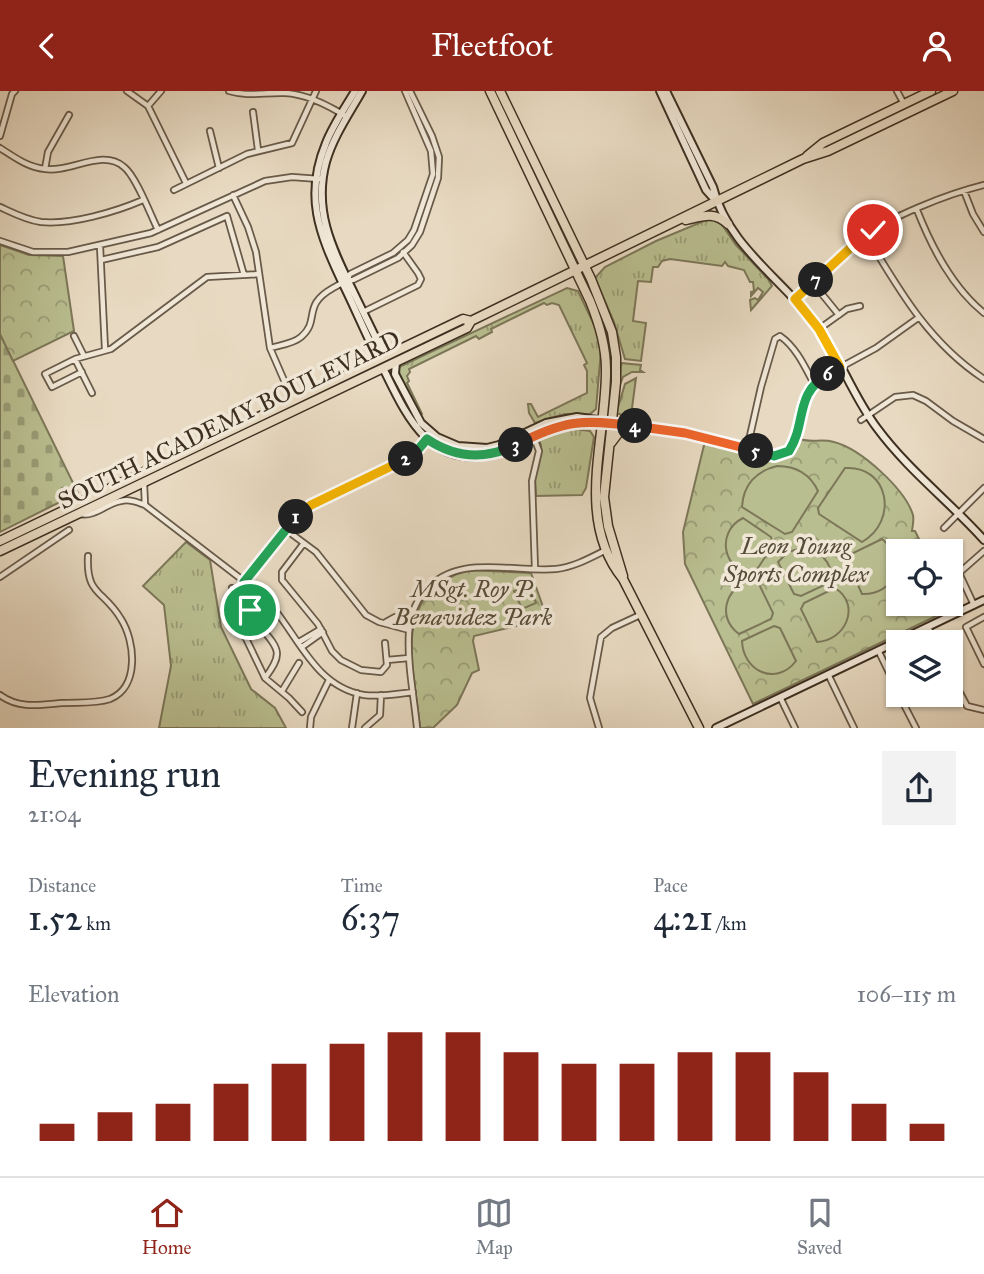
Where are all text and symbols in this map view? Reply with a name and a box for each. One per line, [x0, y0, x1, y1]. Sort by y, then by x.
text: Fleetfoot [431, 26, 553, 65]
icon: back [28, 27, 66, 65]
icon: person [918, 27, 956, 65]
pin [843, 200, 903, 260]
icon: check [854, 211, 892, 249]
pin: 7 [798, 263, 834, 297]
text: 7 [810, 268, 821, 291]
street label: SOUTH ACADEMY BOULEVARD [53, 324, 405, 516]
pin: 6 [810, 357, 846, 391]
text: 6 [823, 362, 832, 385]
pin: 4 [618, 409, 652, 443]
text: 4 [629, 414, 640, 437]
pin: 3 [498, 427, 534, 463]
text: 3 [512, 433, 519, 456]
pin: 5 [738, 433, 774, 469]
text: 5 [751, 439, 760, 462]
pin: 2 [388, 441, 424, 477]
text: 2 [401, 447, 410, 470]
pin: 1 [278, 499, 314, 535]
text: 1 [292, 505, 299, 528]
park label: Leon Young Sports Complex [723, 531, 870, 589]
map controls [886, 539, 963, 707]
button: locate [886, 539, 963, 616]
park label: MSgt. Roy P. Benavidez Park [393, 574, 553, 632]
pin [220, 580, 280, 640]
icon: arrive [231, 591, 269, 629]
button: layers [886, 630, 963, 707]
text: Evening run [28, 751, 221, 797]
button: share [882, 751, 956, 825]
text: 21:04 [28, 800, 80, 828]
text: Distance [28, 874, 96, 897]
text: Time [341, 874, 383, 897]
text: Pace [653, 874, 688, 897]
text: 1.52 [28, 897, 82, 940]
text: 6:37 [341, 897, 400, 940]
text: 4:21 [653, 897, 713, 940]
text: km [82, 912, 111, 935]
text: /km [713, 912, 747, 935]
text: Elevation [28, 980, 119, 1008]
text: 106–115 m [857, 980, 956, 1008]
tab: Home [142, 1194, 192, 1259]
tab: Map [475, 1194, 513, 1259]
tab: Saved [797, 1194, 842, 1259]

